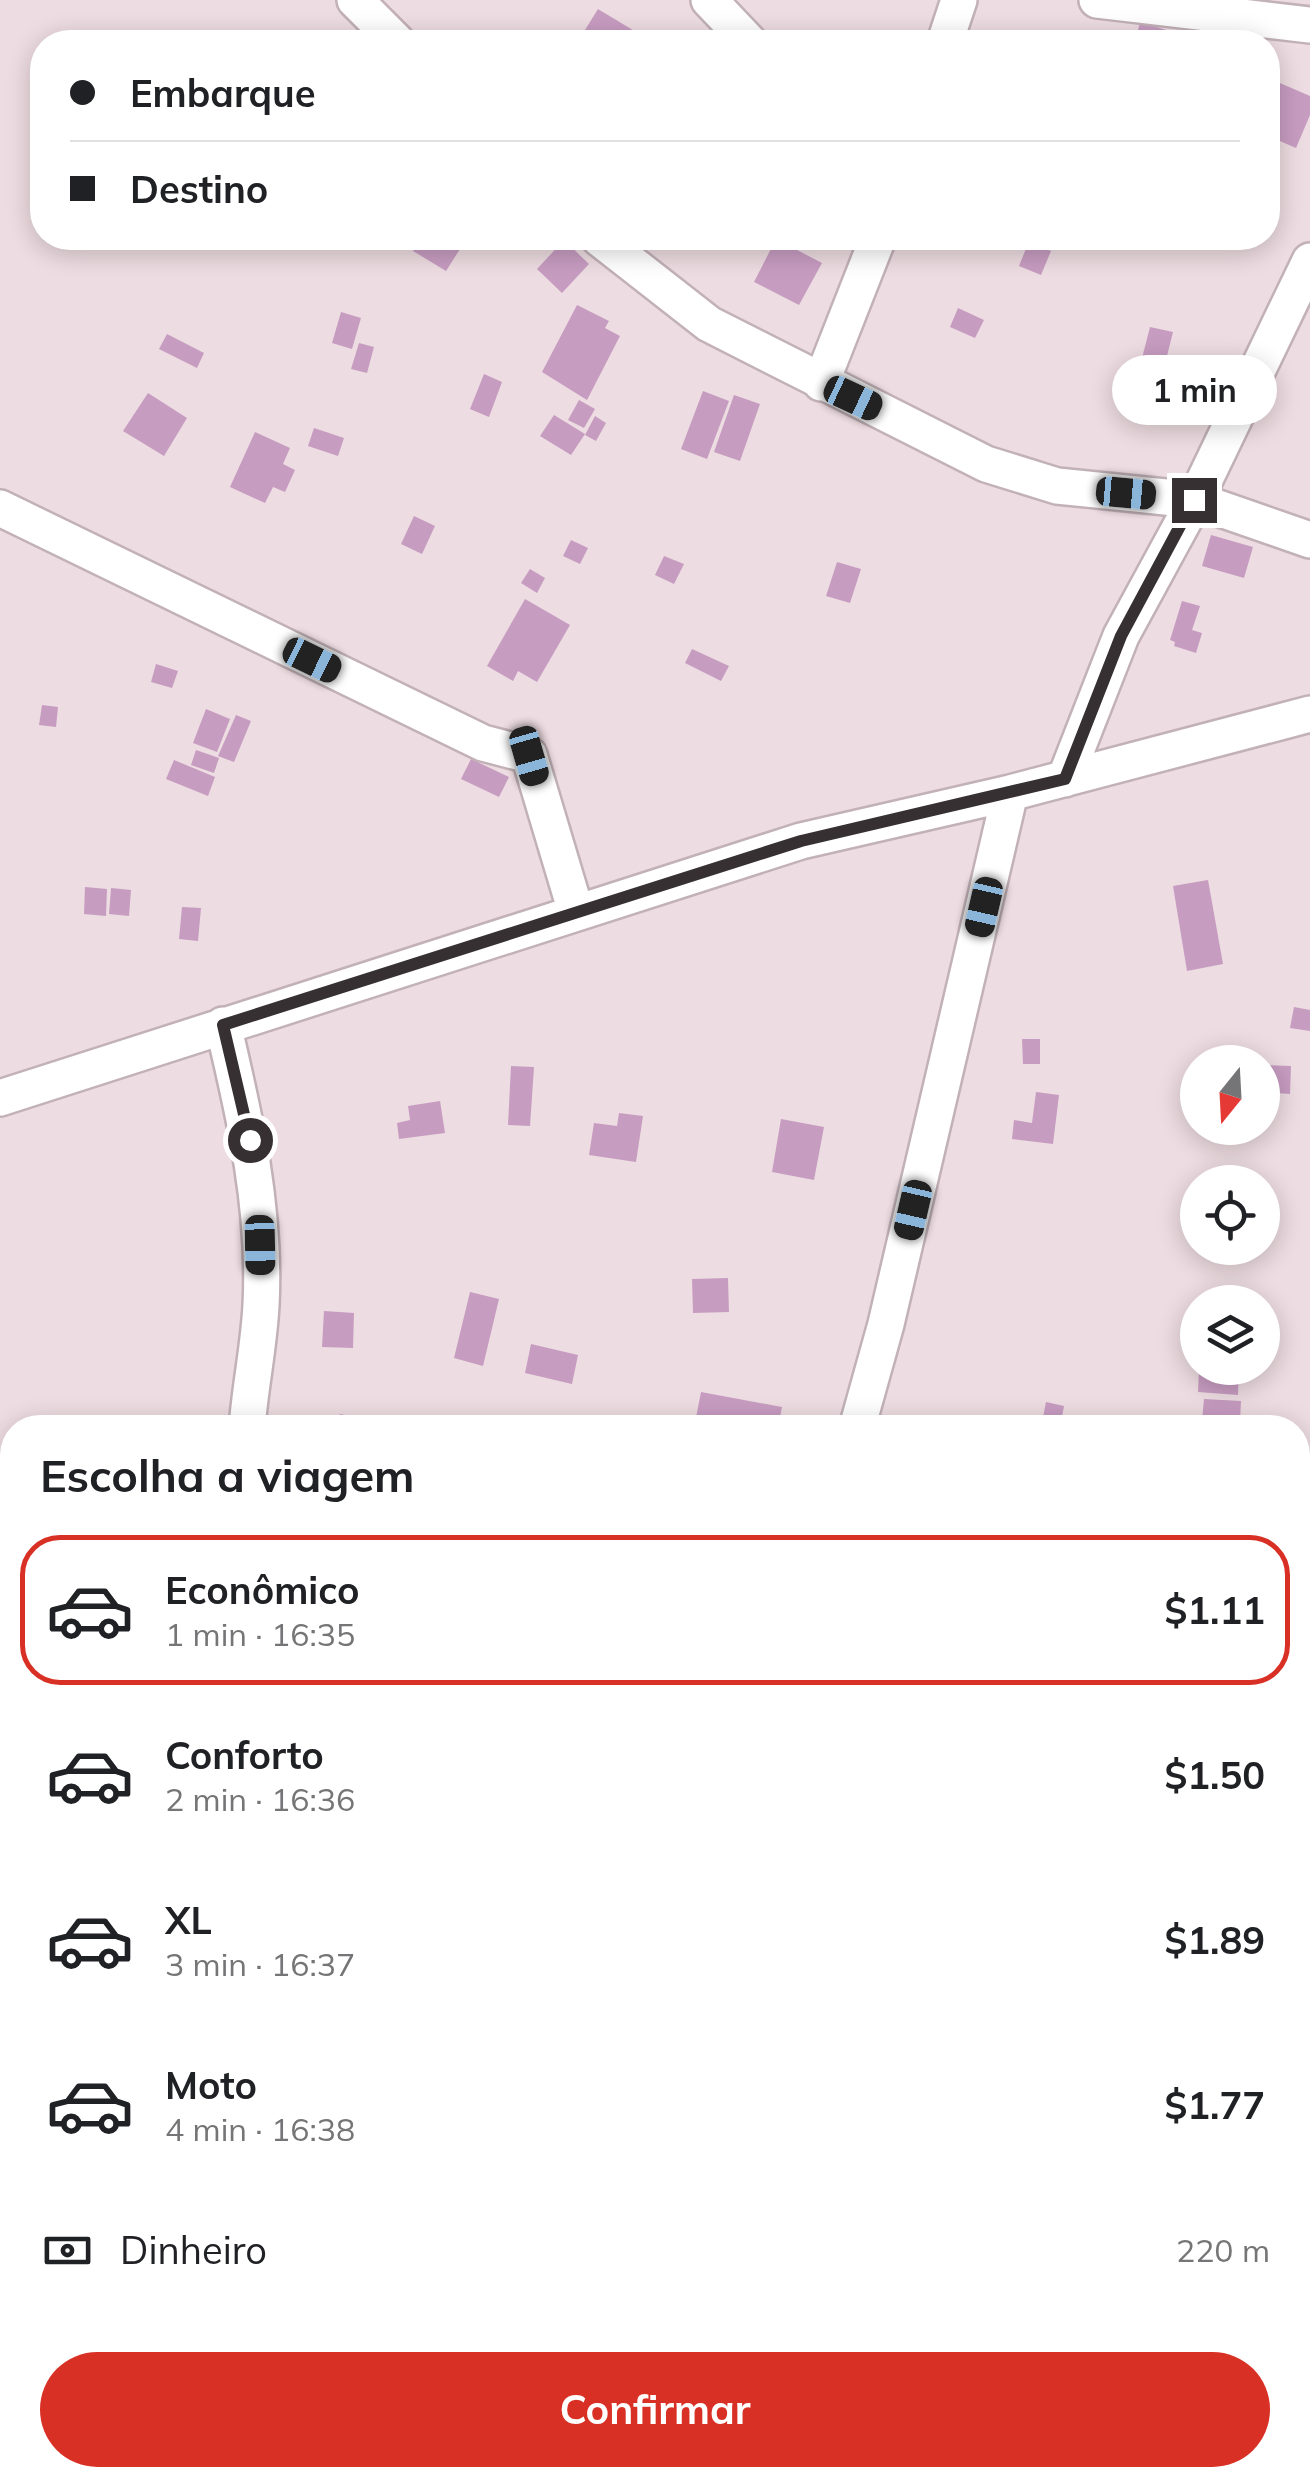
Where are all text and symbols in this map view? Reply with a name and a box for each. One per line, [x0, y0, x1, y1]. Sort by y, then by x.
text: Embarque [130, 69, 316, 117]
text: Destino [130, 165, 268, 213]
callout: 1 min [1112, 355, 1276, 425]
text: 1 min [1152, 370, 1237, 410]
car [819, 372, 887, 424]
car [1095, 475, 1157, 511]
route end [1172, 478, 1217, 523]
car [278, 633, 346, 687]
car [506, 723, 552, 789]
car [963, 874, 1005, 940]
north arrow [1180, 1045, 1280, 1145]
map controls [1180, 1045, 1280, 1385]
route start [228, 1118, 273, 1163]
button: locate [1180, 1165, 1280, 1265]
car [892, 1177, 934, 1243]
car [244, 1215, 276, 1275]
button: layers [1180, 1285, 1280, 1385]
text: Escolha a viagem [40, 1447, 415, 1503]
icon: car [45, 1565, 135, 1655]
text: Econômico [165, 1566, 360, 1614]
text: $1.11 [1164, 1586, 1265, 1634]
text: 1 min · 16:35 [165, 1614, 355, 1654]
icon: car [45, 1730, 135, 1820]
text: Conforto [165, 1731, 324, 1779]
text: $1.50 [1164, 1751, 1265, 1799]
text: 2 min · 16:36 [165, 1779, 355, 1819]
icon: car [45, 1895, 135, 1985]
text: XL [165, 1896, 212, 1944]
text: $1.89 [1164, 1916, 1265, 1964]
text: 3 min · 16:37 [165, 1944, 355, 1984]
icon: car [45, 2060, 135, 2150]
text: Moto [165, 2061, 257, 2109]
text: $1.77 [1164, 2081, 1265, 2129]
text: 4 min · 16:38 [165, 2109, 355, 2149]
icon: cash [40, 2223, 95, 2278]
text: Dinheiro [120, 2226, 267, 2274]
text: 220 m [1176, 2230, 1270, 2270]
button: Confirmar [40, 2352, 1270, 2467]

